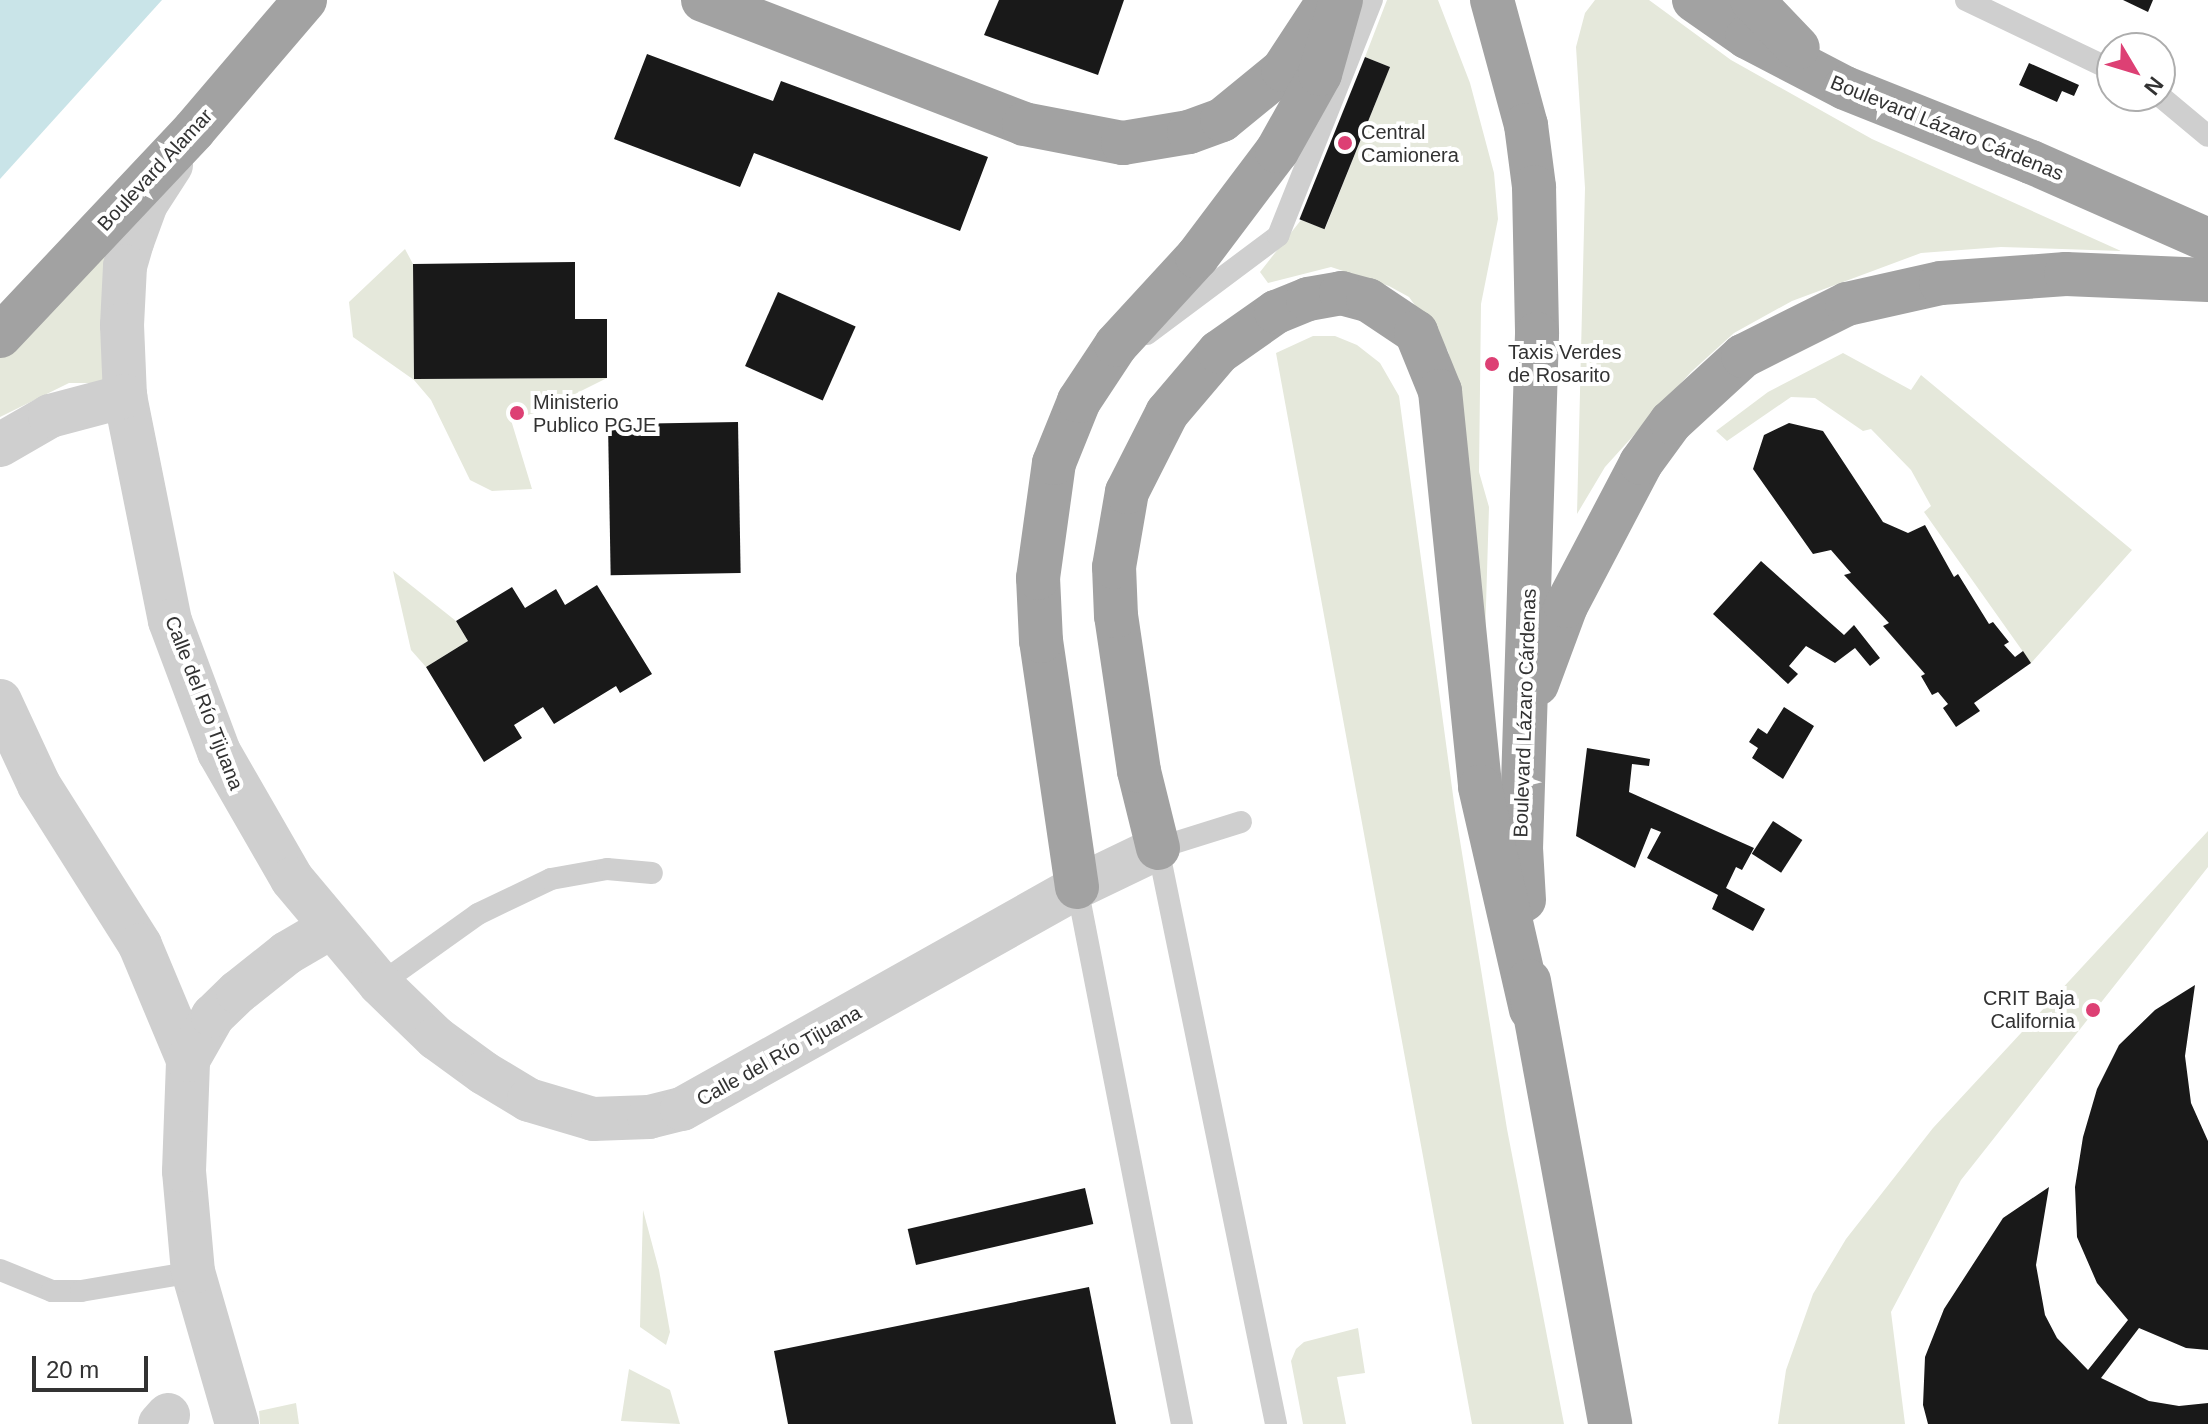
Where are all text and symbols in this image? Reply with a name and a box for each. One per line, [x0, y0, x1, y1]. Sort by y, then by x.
north arrow [2096, 32, 2176, 112]
street label: Boulevard Lázaro Cárdenas [1827, 70, 2067, 186]
text: N [2139, 72, 2168, 100]
street label: Boulevard Alamar [92, 104, 218, 236]
place label: Central Camionera [1361, 120, 1459, 167]
marker: Central Camionera [1336, 134, 1354, 152]
place label: Taxis Verdes de Rosarito [1508, 340, 1621, 387]
marker: Taxis Verdes de Rosarito [1483, 355, 1501, 373]
place label: Ministerio Publico PGJE [533, 390, 656, 437]
marker: Ministerio Publico PGJE [508, 404, 526, 422]
street label: Boulevard Lázaro Cárdenas [1509, 588, 1541, 838]
street label: Calle del Río Tijuana [160, 612, 248, 794]
place label: CRIT Baja California [1983, 986, 2075, 1033]
marker: CRIT Baja California [2082, 999, 2104, 1021]
street label: Calle del Río Tijuana [692, 1001, 866, 1111]
scale bar [36, 1340, 152, 1390]
text: 20 m [46, 1356, 99, 1383]

